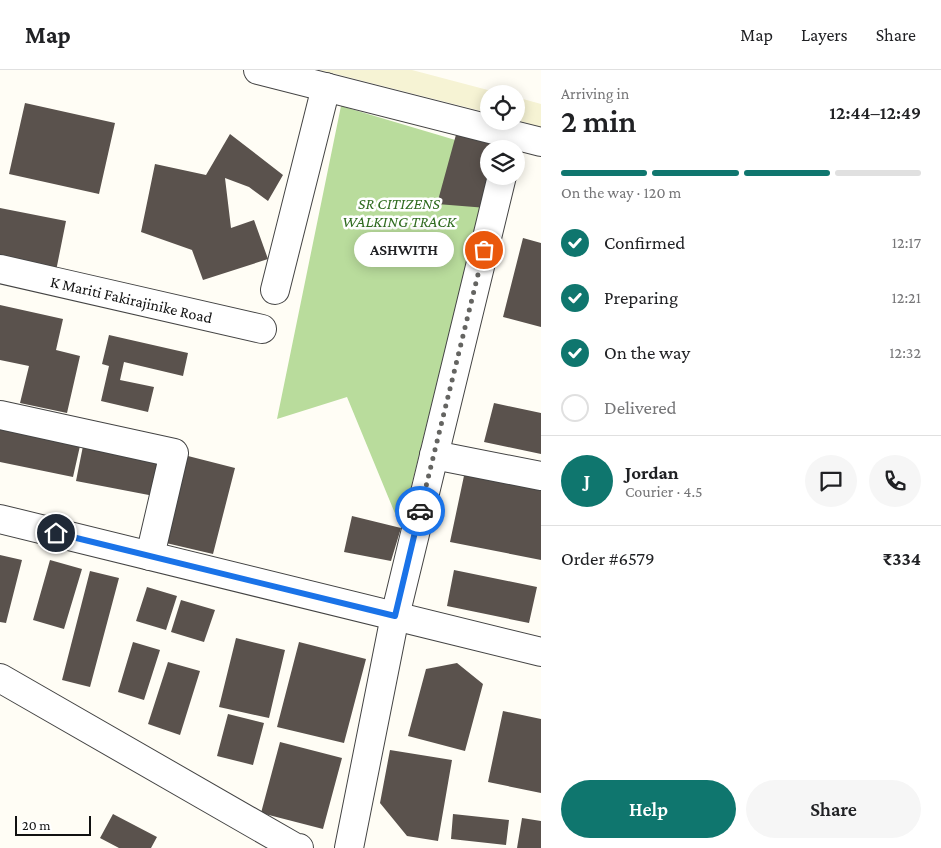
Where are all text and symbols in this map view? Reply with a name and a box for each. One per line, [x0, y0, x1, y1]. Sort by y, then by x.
text: Map [25, 21, 71, 48]
text: Map [740, 25, 773, 45]
text: Layers [801, 25, 848, 45]
text: Share [876, 25, 916, 45]
map controls [480, 85, 525, 185]
button: locate [480, 85, 525, 130]
text: Arriving in [561, 85, 629, 102]
text: 12:44–12:49 [829, 102, 921, 123]
text: 2 min [561, 103, 636, 139]
button: layers [480, 140, 525, 185]
text: On the way · 120 m [561, 184, 681, 201]
park label: SR CITIZENS WALKING TRACK [342, 195, 458, 230]
pin [463, 229, 505, 271]
icon: check [561, 229, 589, 257]
callout: ASHWITH [354, 232, 454, 268]
text: Confirmed [604, 232, 685, 253]
text: 12:17 [892, 234, 921, 251]
icon: bag [470, 236, 498, 264]
text: ASHWITH [370, 241, 438, 258]
street label: K Mariti Fakirajinike Road [49, 273, 215, 327]
icon: check [561, 284, 589, 312]
text: Preparing [604, 287, 678, 308]
text: 12:21 [891, 289, 921, 306]
icon: check [561, 339, 589, 367]
text: On the way [604, 342, 690, 363]
text: 12:32 [889, 344, 921, 361]
text: Delivered [604, 397, 677, 418]
button: chat [805, 455, 857, 507]
button: phone [869, 455, 921, 507]
text: Jordan [625, 462, 679, 483]
text: J [584, 470, 590, 491]
text: Courier · 4.5 [625, 483, 703, 500]
courier [395, 486, 445, 536]
icon: car [406, 497, 434, 525]
pin [35, 512, 77, 554]
icon: home [42, 519, 70, 547]
text: Order #6579 [561, 548, 655, 569]
text: ₹334 [883, 548, 921, 569]
button: Help [561, 780, 736, 838]
button: Share [746, 780, 921, 838]
scale bar [15, 813, 91, 836]
text: 20 m [22, 817, 50, 833]

